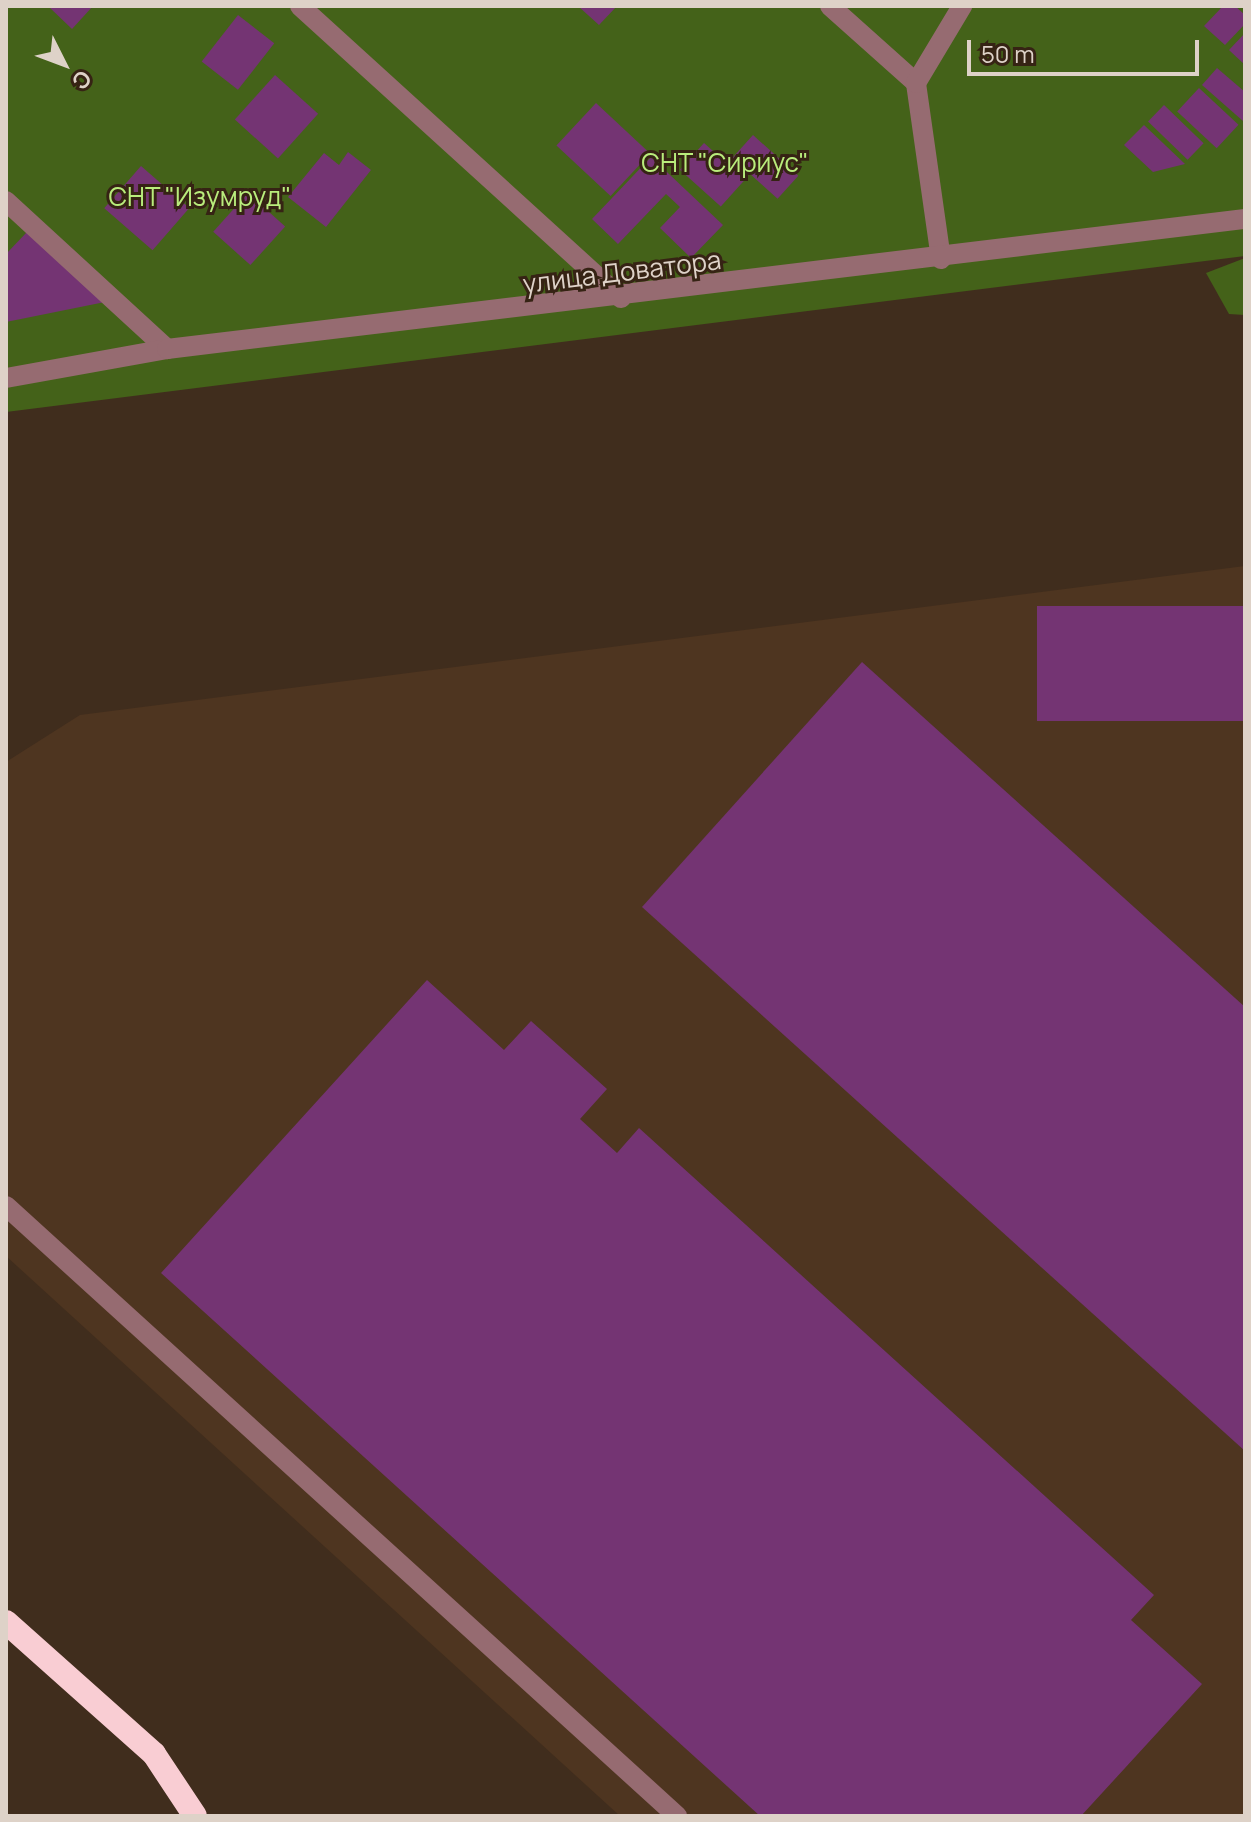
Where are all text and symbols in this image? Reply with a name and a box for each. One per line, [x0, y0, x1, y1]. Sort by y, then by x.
north arrow [24, 24, 104, 104]
scale bar [971, 24, 1203, 74]
text: 50 m [981, 37, 1035, 70]
text: С [65, 64, 98, 96]
park label: СНТ "Сириус" [641, 147, 809, 179]
park label: СНТ "Изумруд" [108, 181, 292, 213]
street label: улица Доватора [521, 244, 723, 300]

